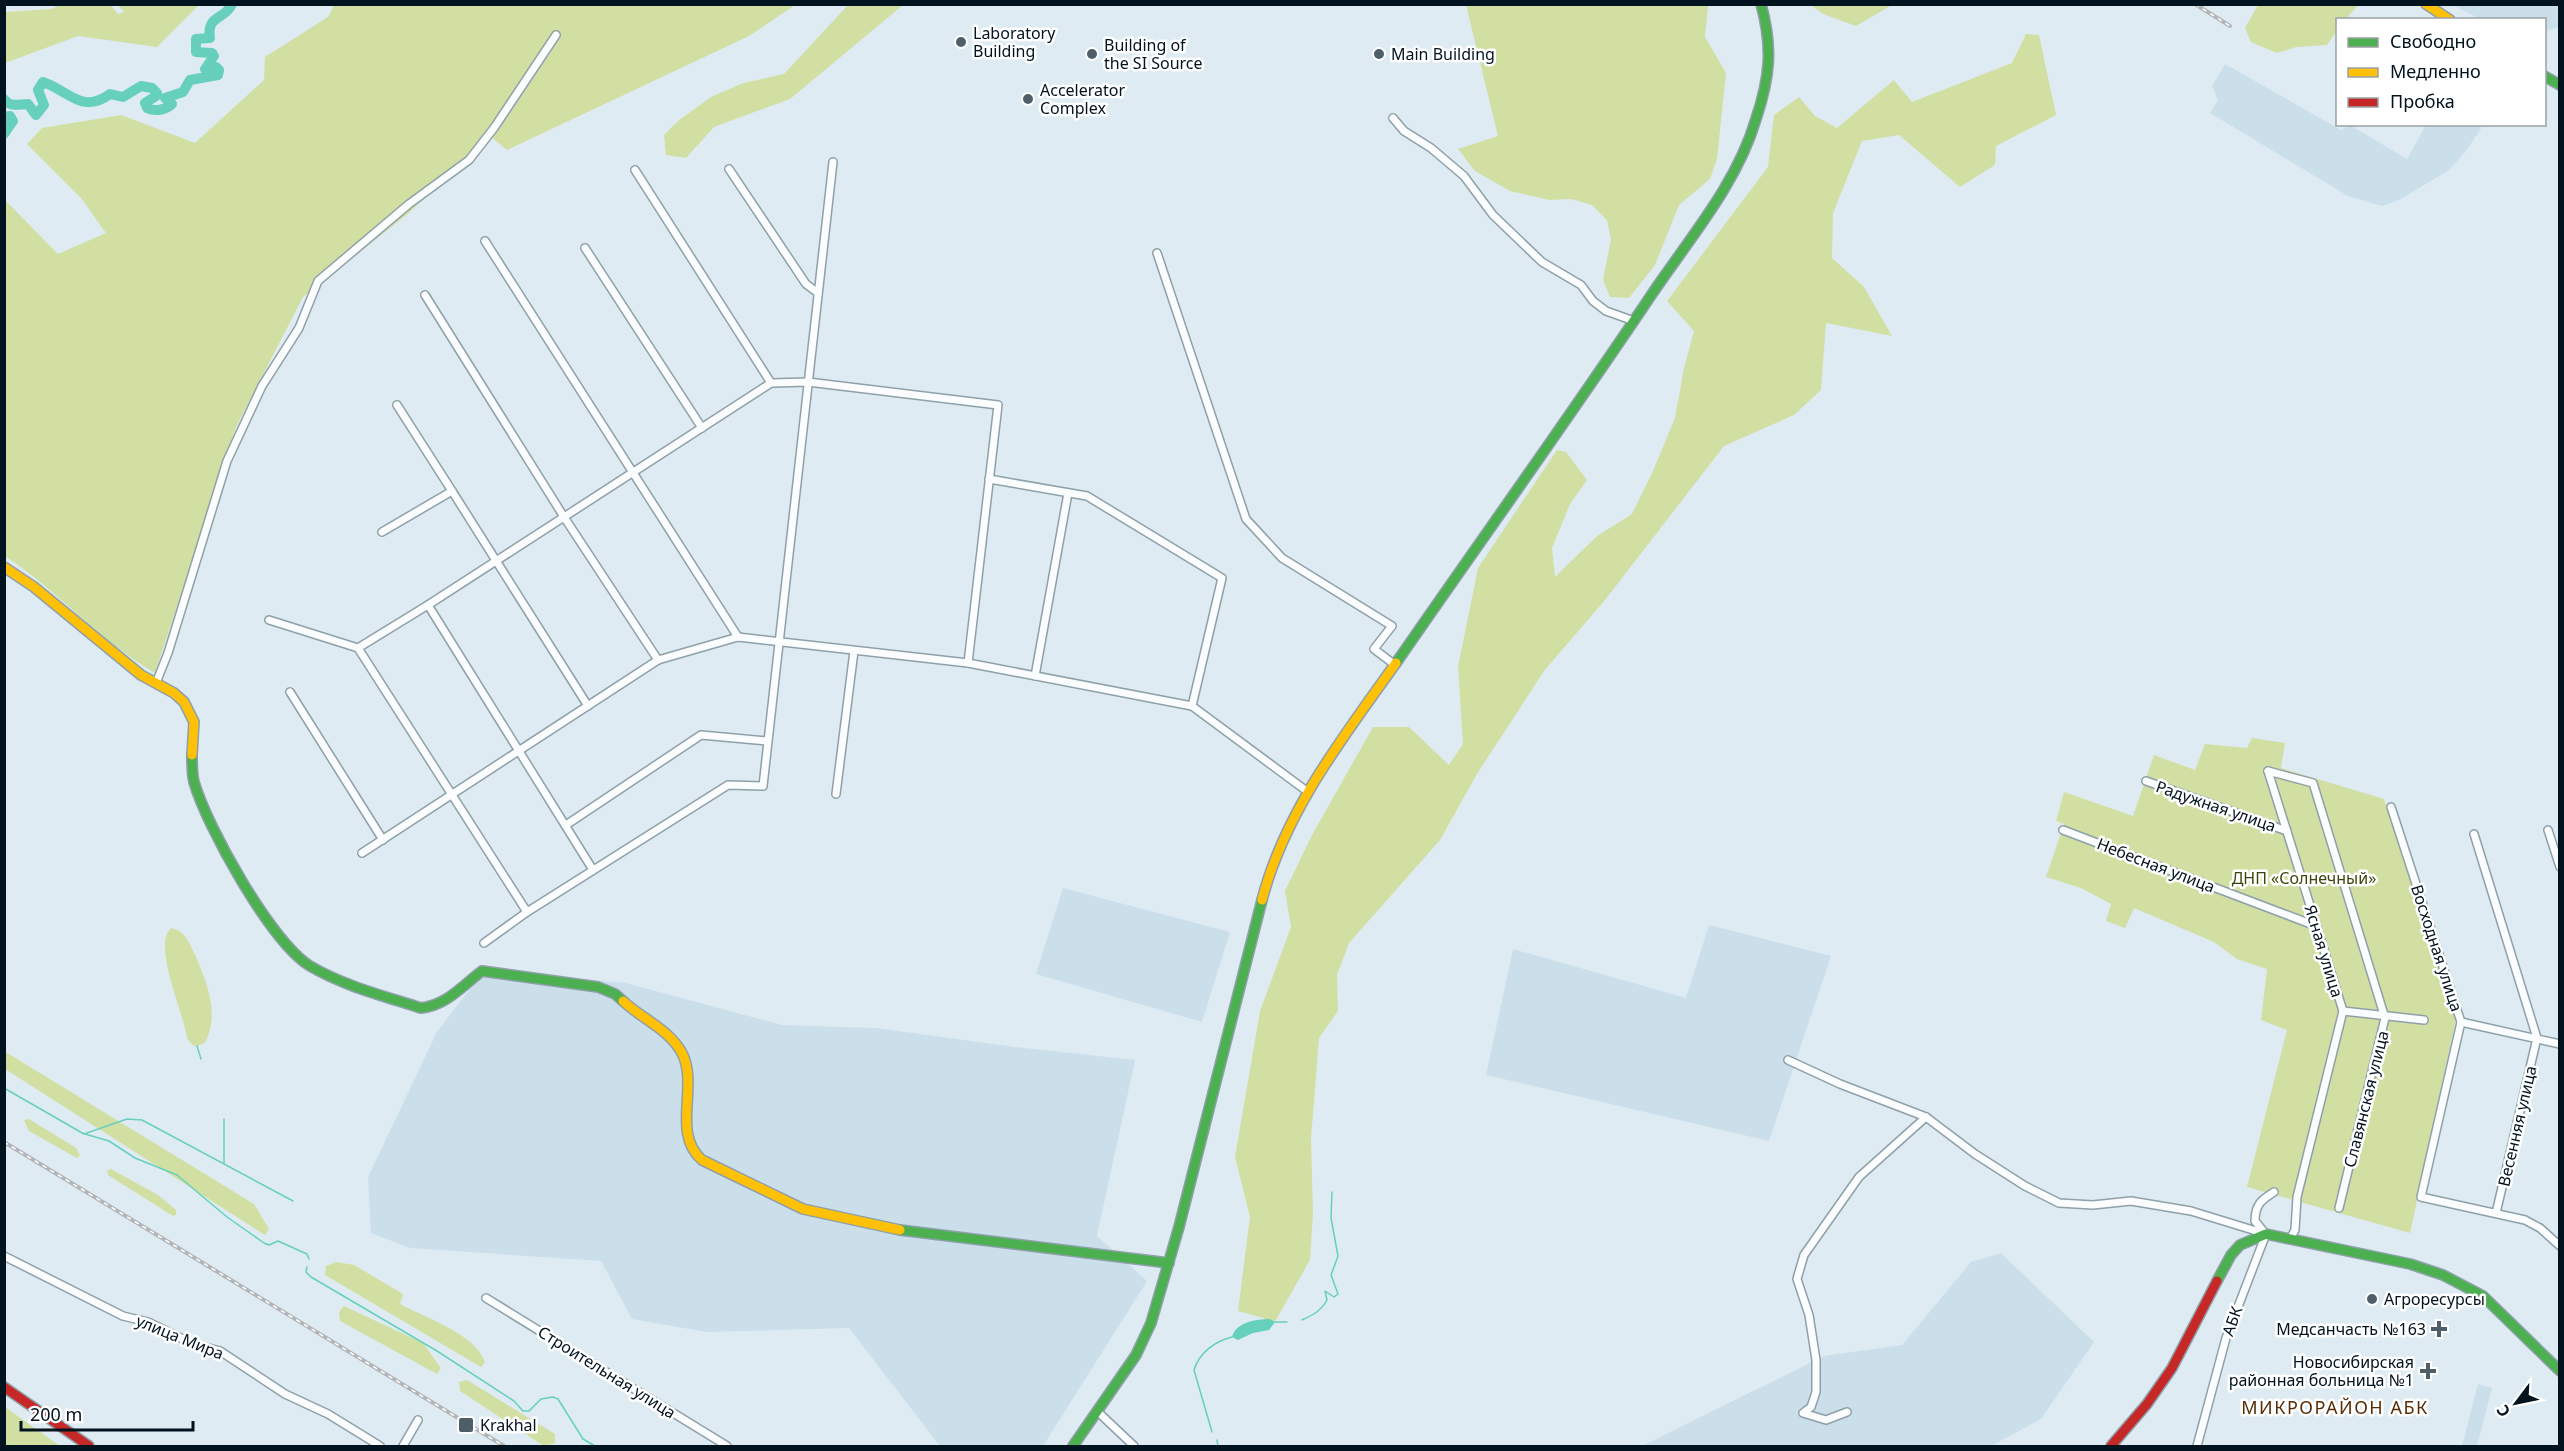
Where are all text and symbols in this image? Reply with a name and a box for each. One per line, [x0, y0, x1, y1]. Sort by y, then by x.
legend [2336, 18, 2546, 126]
place label: Laboratory Building [973, 22, 1056, 62]
text: Свободно [2390, 29, 2476, 53]
place label: Building of the SI Source [1104, 34, 1203, 74]
marker: Laboratory Building [954, 35, 968, 49]
place label: Main Building [1391, 43, 1495, 65]
marker: Building of the SI Source [1085, 47, 1099, 61]
marker: Main Building [1372, 47, 1386, 61]
text: Медленно [2390, 59, 2481, 83]
place label: Accelerator Complex [1040, 79, 1125, 119]
text: Пробка [2390, 89, 2455, 113]
marker: Accelerator Complex [1021, 92, 1035, 106]
street label: Радужная улица [2153, 775, 2279, 837]
street label: Небесная улица [2094, 832, 2218, 898]
park label: ДНП «Солнечный» [2232, 867, 2376, 889]
street label: Восходная улица [2406, 882, 2468, 1014]
street label: Ясная улица [2300, 902, 2348, 1000]
street label: Славянская улица [2338, 1028, 2394, 1170]
street label: Весенняя улица [2492, 1063, 2542, 1189]
place label: Агроресурсы [2384, 1288, 2485, 1310]
marker: Агроресурсы [2365, 1292, 2379, 1306]
street label: АБК [2217, 1303, 2247, 1339]
street label: улица Мира [133, 1309, 227, 1365]
place label: Медсанчасть №163 [2276, 1318, 2426, 1340]
marker: Медсанчасть №163 [2430, 1320, 2448, 1338]
street label: Строительная улица [534, 1321, 680, 1423]
place label: Новосибирская районная больница №1 [2229, 1351, 2414, 1391]
marker: Новосибирская районная больница №1 [2419, 1362, 2437, 1380]
north arrow [2486, 1373, 2546, 1433]
scale bar [21, 1394, 194, 1432]
district label: МИКРОРАЙОН АБК [2241, 1395, 2429, 1419]
text: С [2491, 1401, 2515, 1421]
text: 200 m [30, 1402, 82, 1426]
place label: Krakhal [480, 1414, 537, 1436]
marker: Krakhal [457, 1416, 475, 1434]

